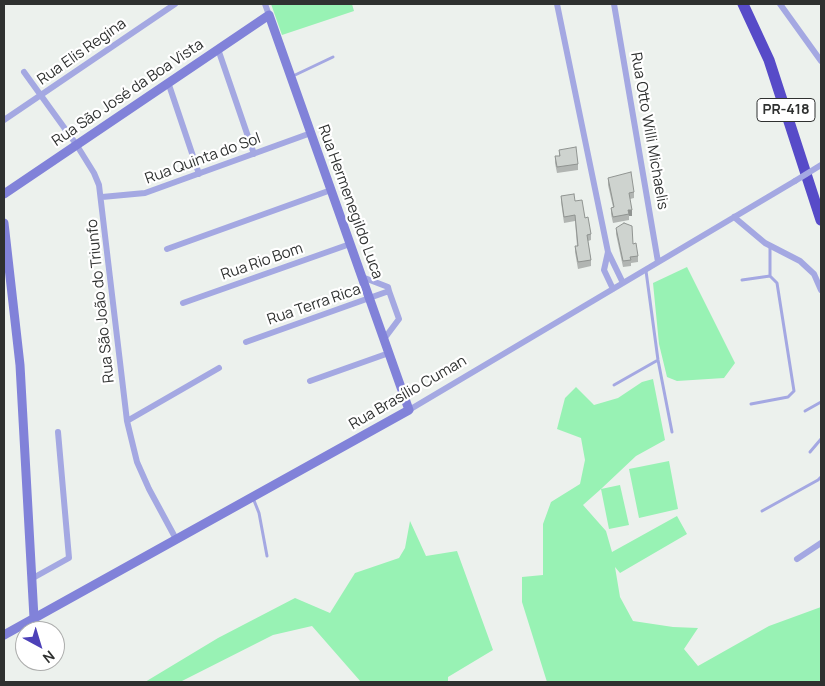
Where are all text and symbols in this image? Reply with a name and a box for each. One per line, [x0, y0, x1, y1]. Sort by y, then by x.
street label: Rua Elis Regina [34, 15, 130, 89]
street label: Rua São José da Boa Vista [49, 36, 207, 150]
street label: Rua Otto Willi Michaelis [626, 51, 672, 211]
road number: PR-418 [757, 98, 815, 122]
street label: Rua Hermenegildo Luca [314, 122, 386, 282]
street label: Rua Quinta do Sol [143, 130, 263, 188]
street label: Rua São João do Triunfo [83, 218, 119, 384]
street label: Rua Rio Bom [219, 240, 305, 284]
street label: Rua Terra Rica [265, 281, 363, 329]
street label: Rua Brasílio Cuman [346, 352, 470, 434]
north arrow [15, 621, 65, 671]
text: N [39, 647, 59, 668]

